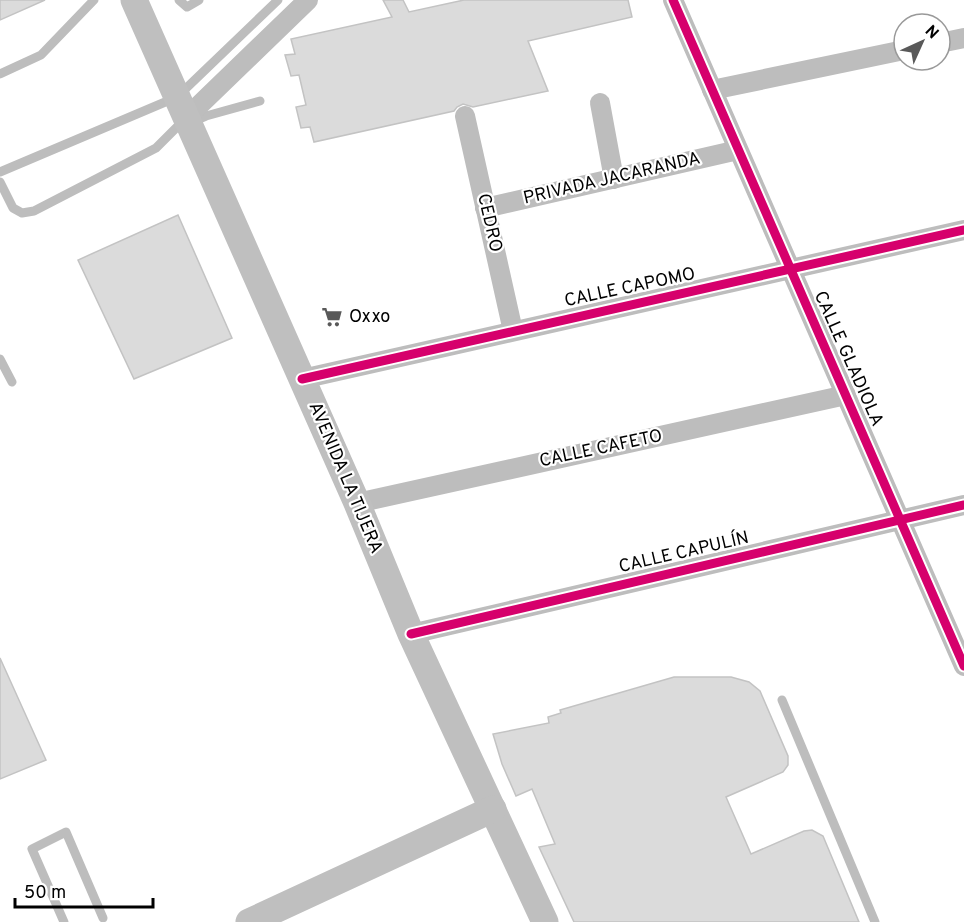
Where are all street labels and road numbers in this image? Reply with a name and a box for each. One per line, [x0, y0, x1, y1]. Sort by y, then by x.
street label: PRIVADA JACARANDA [521, 147, 703, 211]
street label: CEDRO [471, 191, 507, 255]
street label: CALLE CAPOMO [562, 263, 698, 313]
street label: CALLE GLADIOLA [808, 288, 888, 430]
street label: AVENIDA LA TIJERA [303, 399, 387, 557]
street label: CALLE CAFETO [537, 425, 665, 473]
street label: CALLE CAPULÍN [616, 525, 751, 579]

